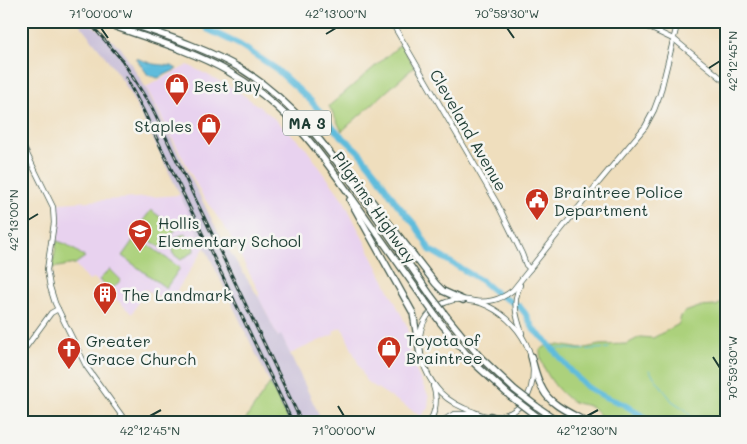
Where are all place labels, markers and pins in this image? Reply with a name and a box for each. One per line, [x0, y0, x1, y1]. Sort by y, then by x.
shop icon: Best Buy [164, 72, 190, 106]
place label: Best Buy [194, 75, 261, 96]
shop icon: Staples [196, 112, 222, 146]
place label: Staples [134, 115, 192, 136]
place label: Braintree Police Department [554, 181, 683, 220]
public building icon: Braintree Police Department [524, 187, 550, 221]
place label: Hollis Elementary School [158, 212, 302, 251]
school or university icon: Hollis Elementary School [127, 218, 153, 252]
building icon: The Landmark [92, 281, 118, 315]
place label: The Landmark [122, 284, 232, 305]
place label: Toyota of Braintree [406, 329, 483, 368]
place label: Greater Grace Church [86, 330, 196, 369]
shop icon: Toyota of Braintree [376, 335, 402, 369]
church icon: Greater Grace Church [56, 336, 82, 370]

